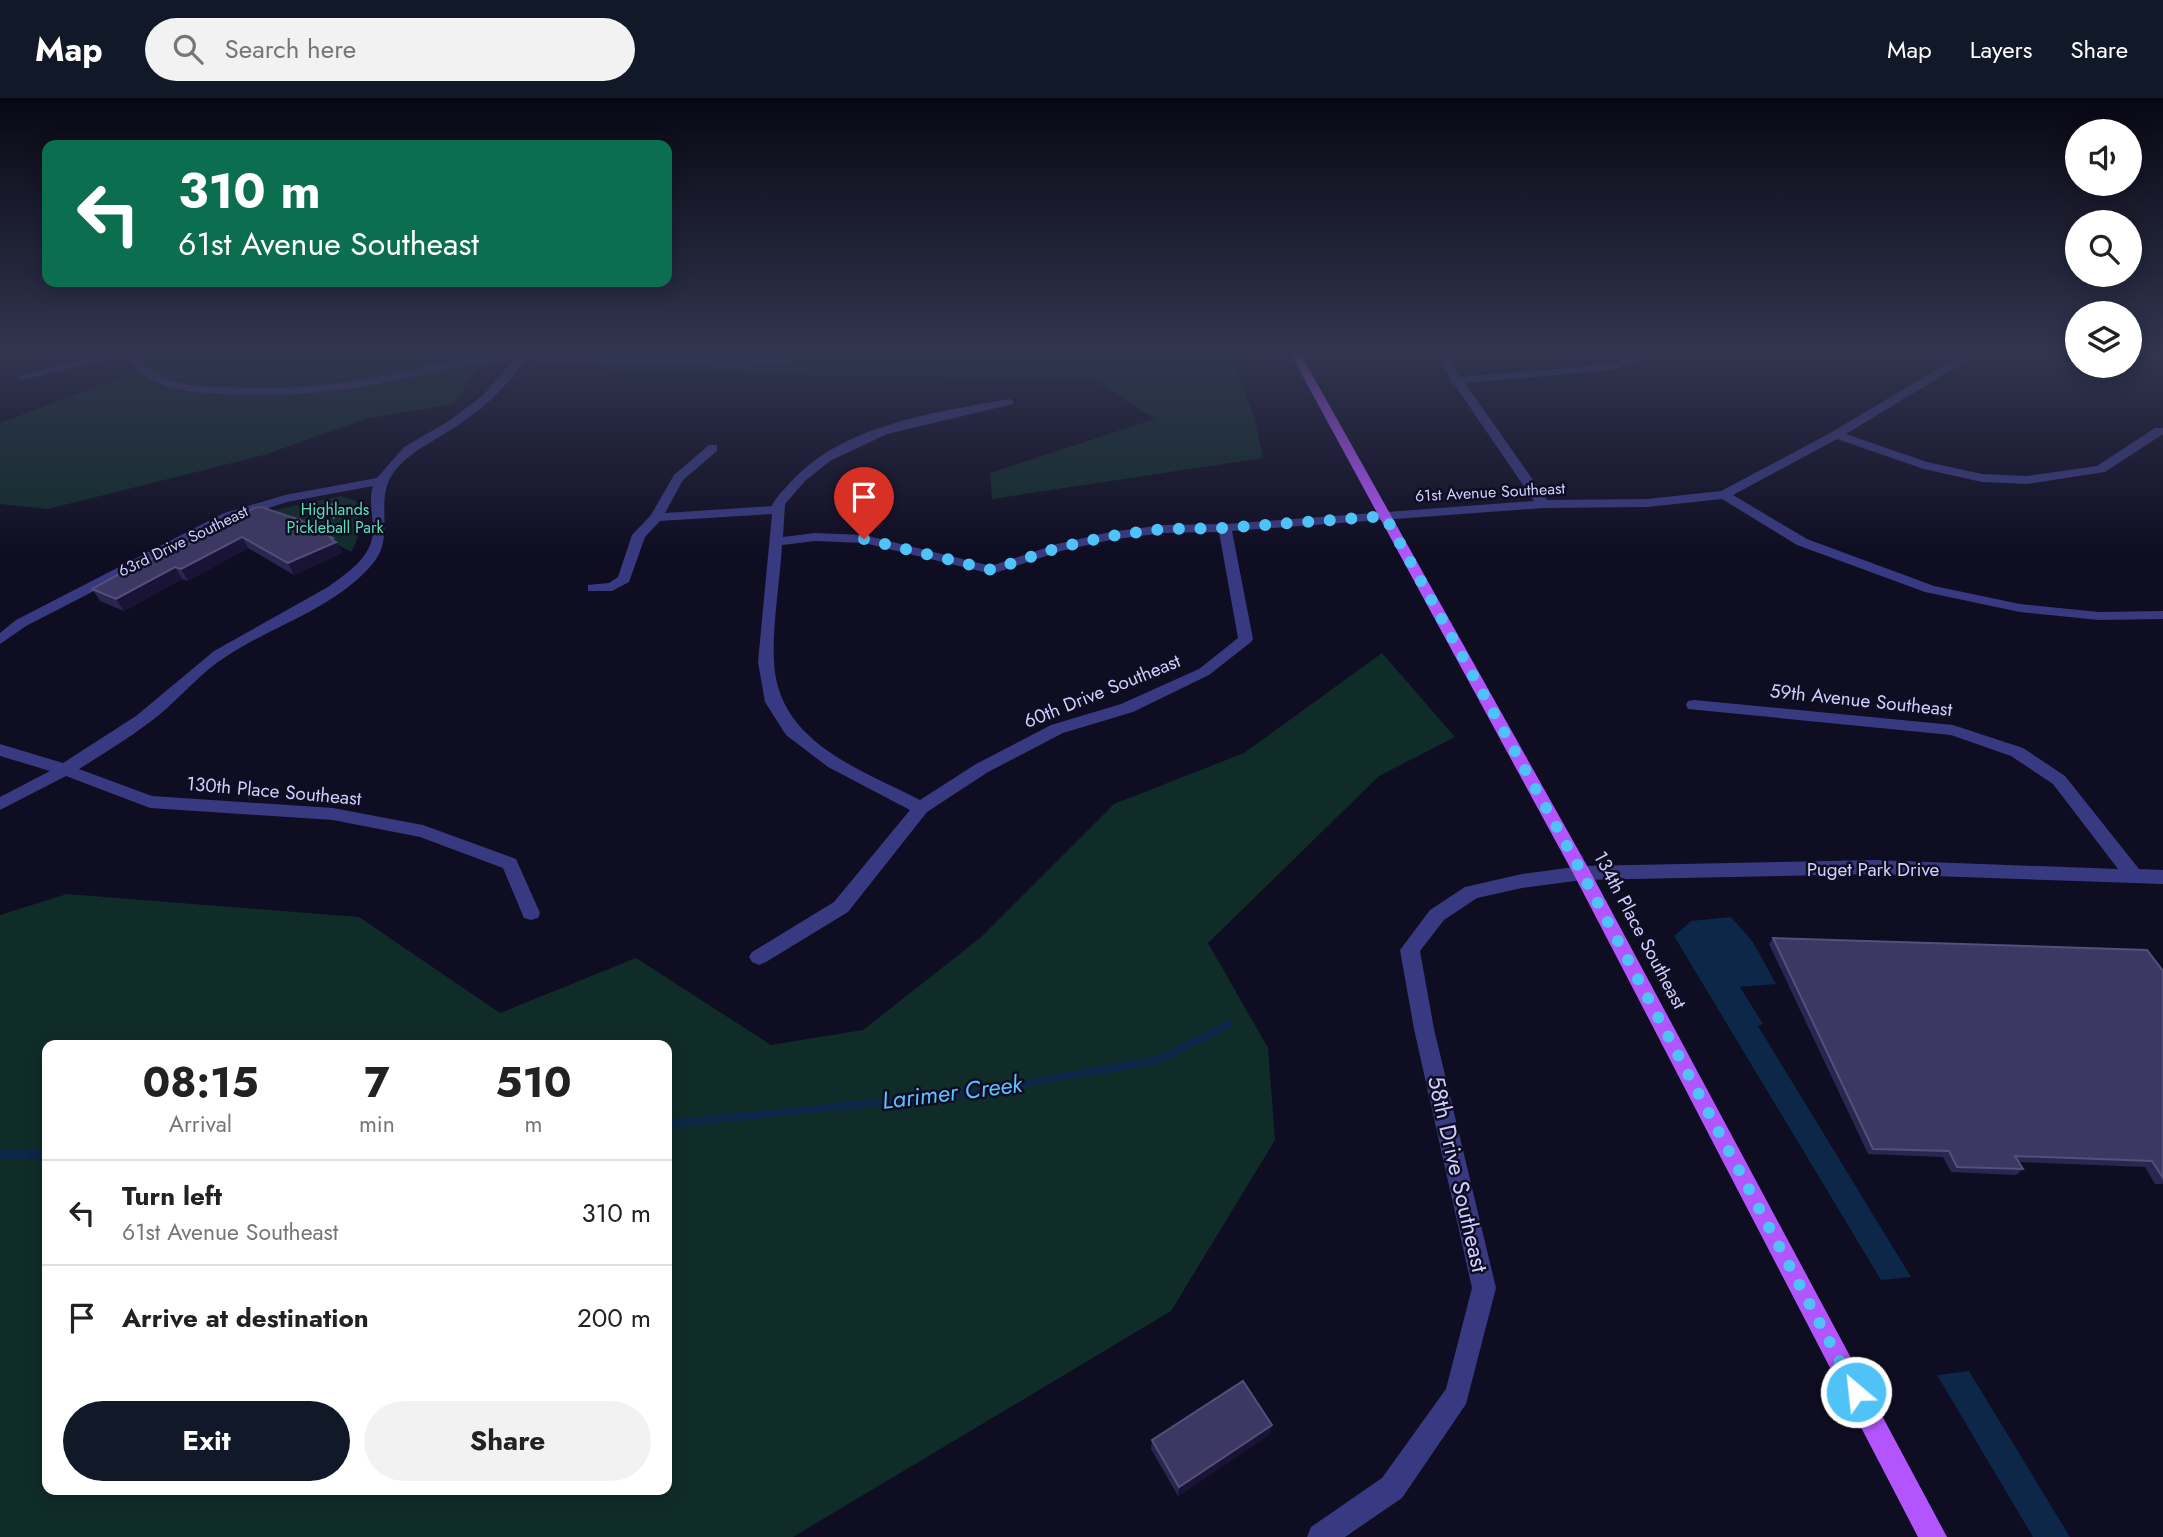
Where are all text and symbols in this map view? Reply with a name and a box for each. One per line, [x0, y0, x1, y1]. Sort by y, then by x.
search box [145, 18, 635, 81]
text: Map [35, 26, 103, 73]
icon: search [169, 30, 207, 68]
text: Search here [225, 30, 356, 68]
text: Map [1887, 32, 1932, 67]
text: Layers [1970, 32, 2032, 67]
text: Share [2070, 32, 2128, 67]
map controls [2065, 119, 2142, 378]
button: sound [2065, 119, 2142, 196]
text: 310 m [178, 156, 321, 226]
icon: left [63, 168, 154, 259]
button: search [2065, 210, 2142, 287]
text: 61st Avenue Southeast [178, 221, 479, 267]
button: layers [2065, 301, 2142, 378]
pin [834, 467, 894, 539]
street label: 61st Avenue Southeast [1414, 477, 1566, 507]
icon: arrive [845, 478, 883, 516]
park label: Highlands Pickleball Park [286, 498, 384, 539]
street label: 63rd Drive Southeast [114, 499, 252, 582]
street label: 60th Drive Southeast [1020, 647, 1185, 735]
street label: 59th Avenue Southeast [1768, 677, 1954, 723]
street label: 130th Place Southeast [185, 770, 363, 812]
street label: 134th Place Southeast [1587, 846, 1693, 1014]
street label: Puget Park Drive [1807, 856, 1940, 883]
text: 08:15 [142, 1052, 259, 1113]
text: 7 [364, 1052, 390, 1113]
text: 510 [495, 1052, 572, 1113]
water label: Larimer Creek [880, 1066, 1026, 1118]
street label: 58th Drive Southeast [1419, 1072, 1497, 1276]
text: Arrival [169, 1107, 232, 1141]
text: min [359, 1107, 395, 1141]
text: m [524, 1107, 542, 1141]
text: Turn left [122, 1177, 222, 1215]
icon: left [63, 1194, 101, 1232]
text: 310 m [581, 1194, 651, 1232]
text: 61st Avenue Southeast [122, 1215, 338, 1249]
icon: arrive [63, 1299, 101, 1337]
text: Arrive at destination [122, 1299, 369, 1337]
text: 200 m [577, 1299, 651, 1337]
position arrow [1819, 1355, 1893, 1429]
button: Exit [63, 1401, 350, 1481]
button: Share [364, 1401, 651, 1481]

